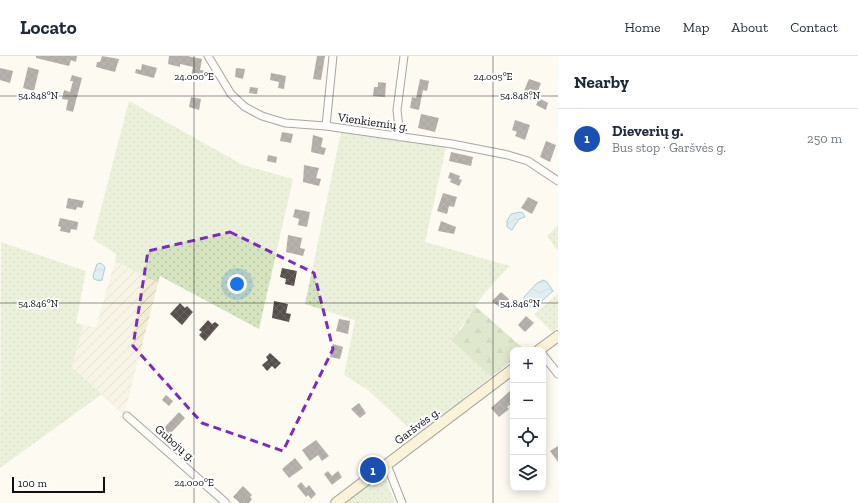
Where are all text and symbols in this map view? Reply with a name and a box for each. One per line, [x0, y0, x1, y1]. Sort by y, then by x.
text: Locato [20, 16, 77, 39]
text: Home [625, 19, 661, 36]
text: Map [683, 19, 709, 36]
text: About [731, 19, 768, 36]
text: Contact [790, 19, 838, 36]
text: 24.000°E [174, 71, 214, 83]
text: 24.005°E [474, 71, 513, 83]
text: Nearby [574, 72, 629, 92]
text: 54.848°N [18, 90, 59, 102]
text: 54.848°N [500, 90, 541, 102]
street label: Vienkiemių g. [336, 110, 409, 134]
text: Dieverių g. [612, 122, 683, 140]
text: 1 [584, 131, 590, 146]
text: 250 m [807, 131, 842, 146]
text: Bus stop · Garšvės g. [612, 140, 726, 155]
your location [227, 274, 247, 294]
text: 54.846°N [18, 298, 59, 310]
text: 54.846°N [500, 298, 541, 310]
map controls [510, 347, 546, 491]
button: + [510, 347, 546, 383]
button: − [510, 383, 546, 419]
street label: Garšvės g. [392, 405, 442, 447]
button: locate [510, 419, 546, 455]
street label: Gubojų g. [151, 422, 198, 465]
pin: 1 [360, 455, 386, 485]
button: layers [510, 455, 546, 491]
scale bar [12, 475, 105, 494]
text: 100 m [18, 477, 47, 490]
text: 24.000°E [174, 477, 214, 489]

